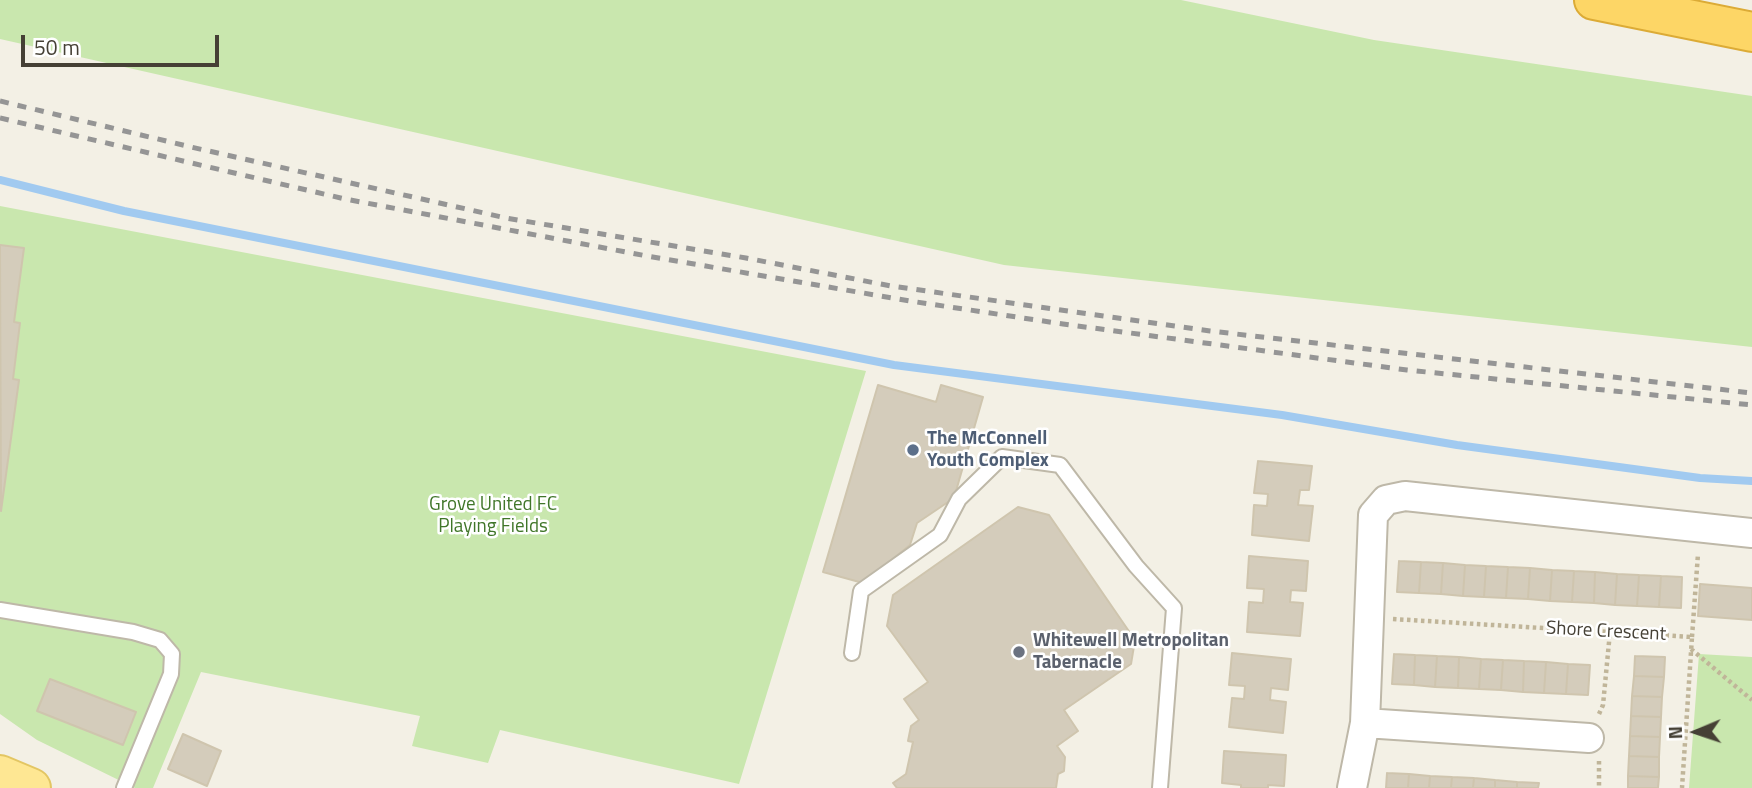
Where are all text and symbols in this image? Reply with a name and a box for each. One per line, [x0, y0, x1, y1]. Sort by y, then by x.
scale bar [24, 21, 222, 65]
text: 50 m [34, 31, 80, 63]
place label: The McConnell Youth Complex [927, 428, 1049, 472]
marker: The McConnell Youth Complex [905, 442, 921, 458]
park label: Grove United FC Playing Fields [429, 494, 557, 538]
street label: Shore Crescent [1545, 617, 1667, 647]
place label: Whitewell Metropolitan Tabernacle [1033, 630, 1229, 674]
marker: Whitewell Metropolitan Tabernacle [1011, 644, 1027, 660]
north arrow [1661, 697, 1731, 767]
text: N [1660, 726, 1689, 740]

